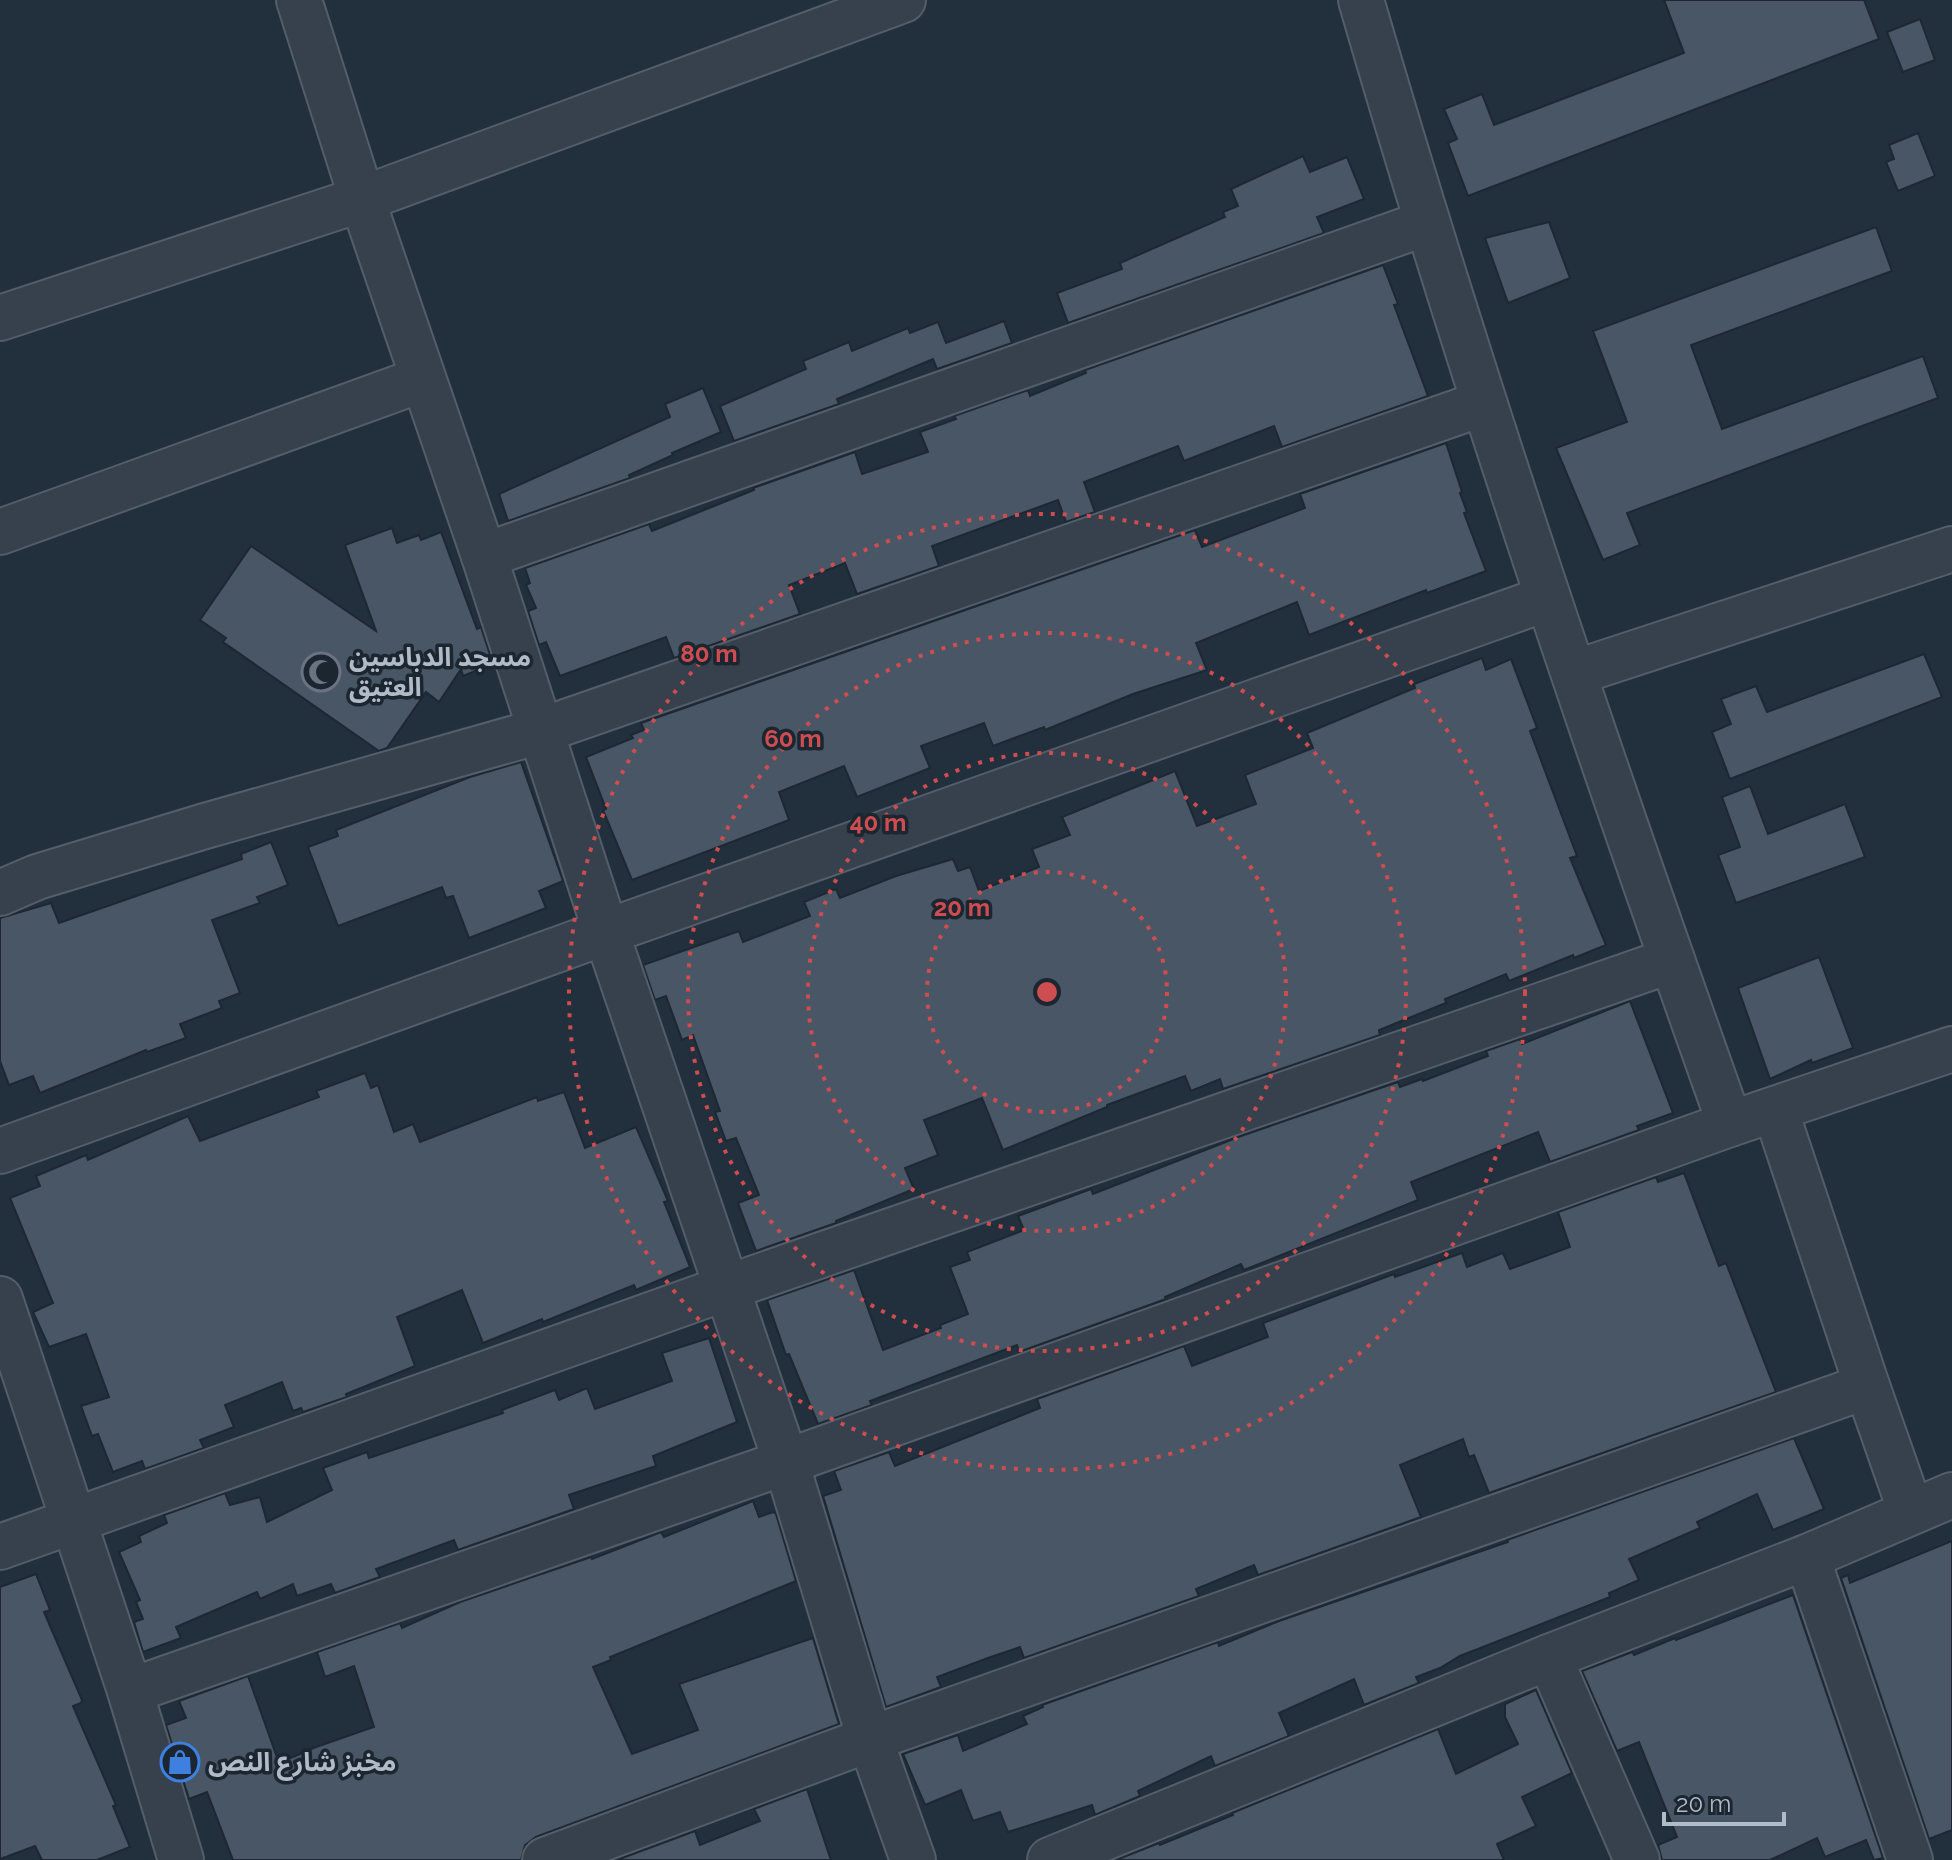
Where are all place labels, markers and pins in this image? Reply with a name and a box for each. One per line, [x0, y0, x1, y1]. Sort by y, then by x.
place label: مسجد الدباسين العتيق [349, 642, 531, 703]
mosque icon: مسجد الدباسين العتيق [300, 651, 342, 693]
centre of rings [1033, 978, 1061, 1006]
shop icon: مخبز شارع النص [159, 1741, 201, 1783]
place label: مخبز شارع النص [208, 1747, 396, 1781]

